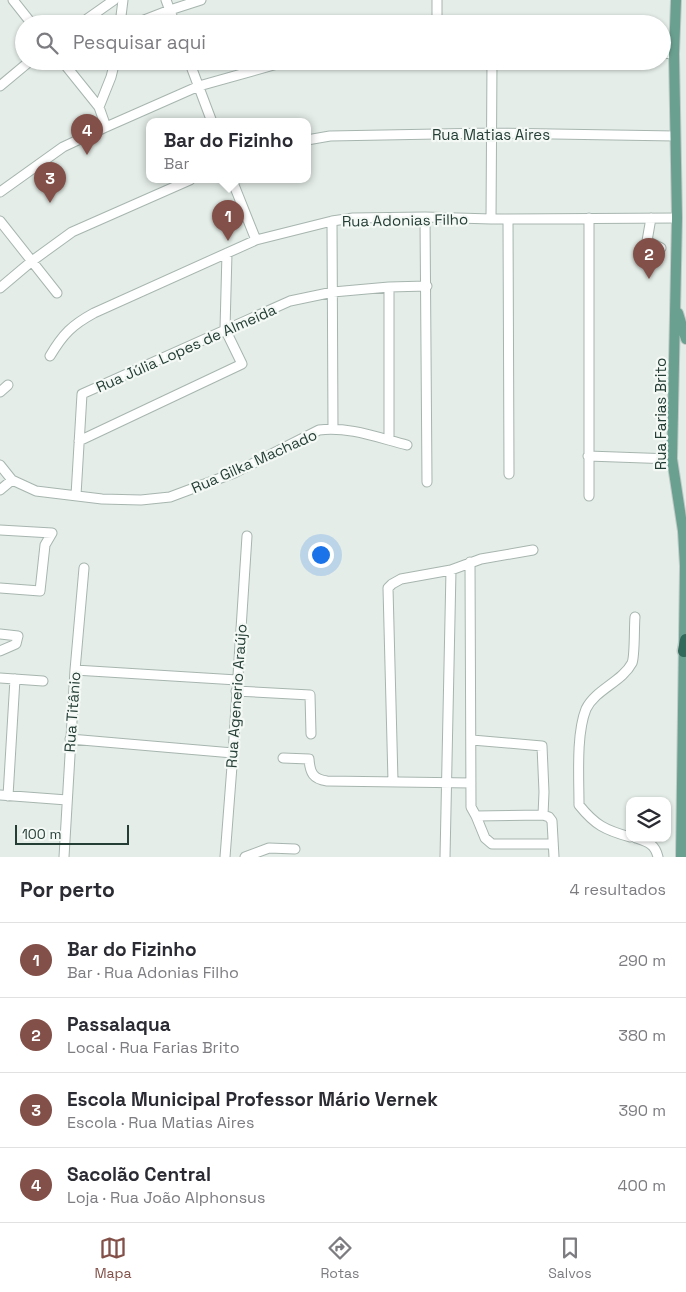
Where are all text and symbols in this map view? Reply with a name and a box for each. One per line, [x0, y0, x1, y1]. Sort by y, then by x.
search box [15, 15, 671, 70]
icon: search [33, 29, 61, 57]
text: Pesquisar aqui [73, 30, 206, 55]
pin: 4 [71, 114, 103, 155]
popup [146, 118, 311, 183]
street label: Rua Matias Aires [432, 125, 550, 144]
text: Bar do Fizinho [164, 128, 293, 153]
text: Bar [164, 153, 189, 174]
pin: 3 [34, 162, 66, 203]
pin: 1 [212, 200, 244, 241]
street label: Rua Adonias Filho [342, 209, 468, 231]
pin: 2 [633, 238, 665, 279]
street label: Rua Júlia Lopes de Almeida [93, 299, 279, 396]
street label: Rua Farias Brito [651, 358, 670, 470]
street label: Rua Gilka Machado [188, 425, 320, 497]
your location [308, 542, 334, 568]
street label: Rua Agenerio Araújo [221, 623, 251, 769]
street label: Rua Titânio [60, 671, 84, 753]
map controls [626, 797, 671, 842]
button: layers [626, 797, 671, 842]
scale bar [15, 822, 129, 845]
text: 100 m [22, 825, 61, 843]
text: Por perto [20, 876, 115, 903]
text: 4 resultados [570, 879, 666, 900]
text: Bar do Fizinho [67, 937, 197, 962]
text: 1 [32, 950, 40, 971]
text: 290 m [618, 950, 666, 971]
text: Bar · Rua Adonias Filho [67, 962, 239, 983]
text: Passalaqua [67, 1012, 171, 1037]
text: 2 [31, 1025, 41, 1046]
text: 380 m [618, 1025, 666, 1046]
text: Local · Rua Farias Brito [67, 1037, 240, 1058]
text: Escola Municipal Professor Mário Vernek [67, 1087, 438, 1112]
text: 3 [31, 1100, 41, 1121]
text: 390 m [618, 1100, 666, 1121]
text: Escola · Rua Matias Aires [67, 1112, 254, 1133]
text: Sacolão Central [67, 1162, 211, 1187]
text: 4 [31, 1175, 41, 1196]
text: 400 m [618, 1175, 666, 1196]
text: Loja · Rua João Alphonsus [67, 1187, 265, 1208]
tab: Mapa [94, 1234, 132, 1282]
tab: Rotas [320, 1234, 359, 1282]
tab: Salvos [548, 1234, 592, 1282]

